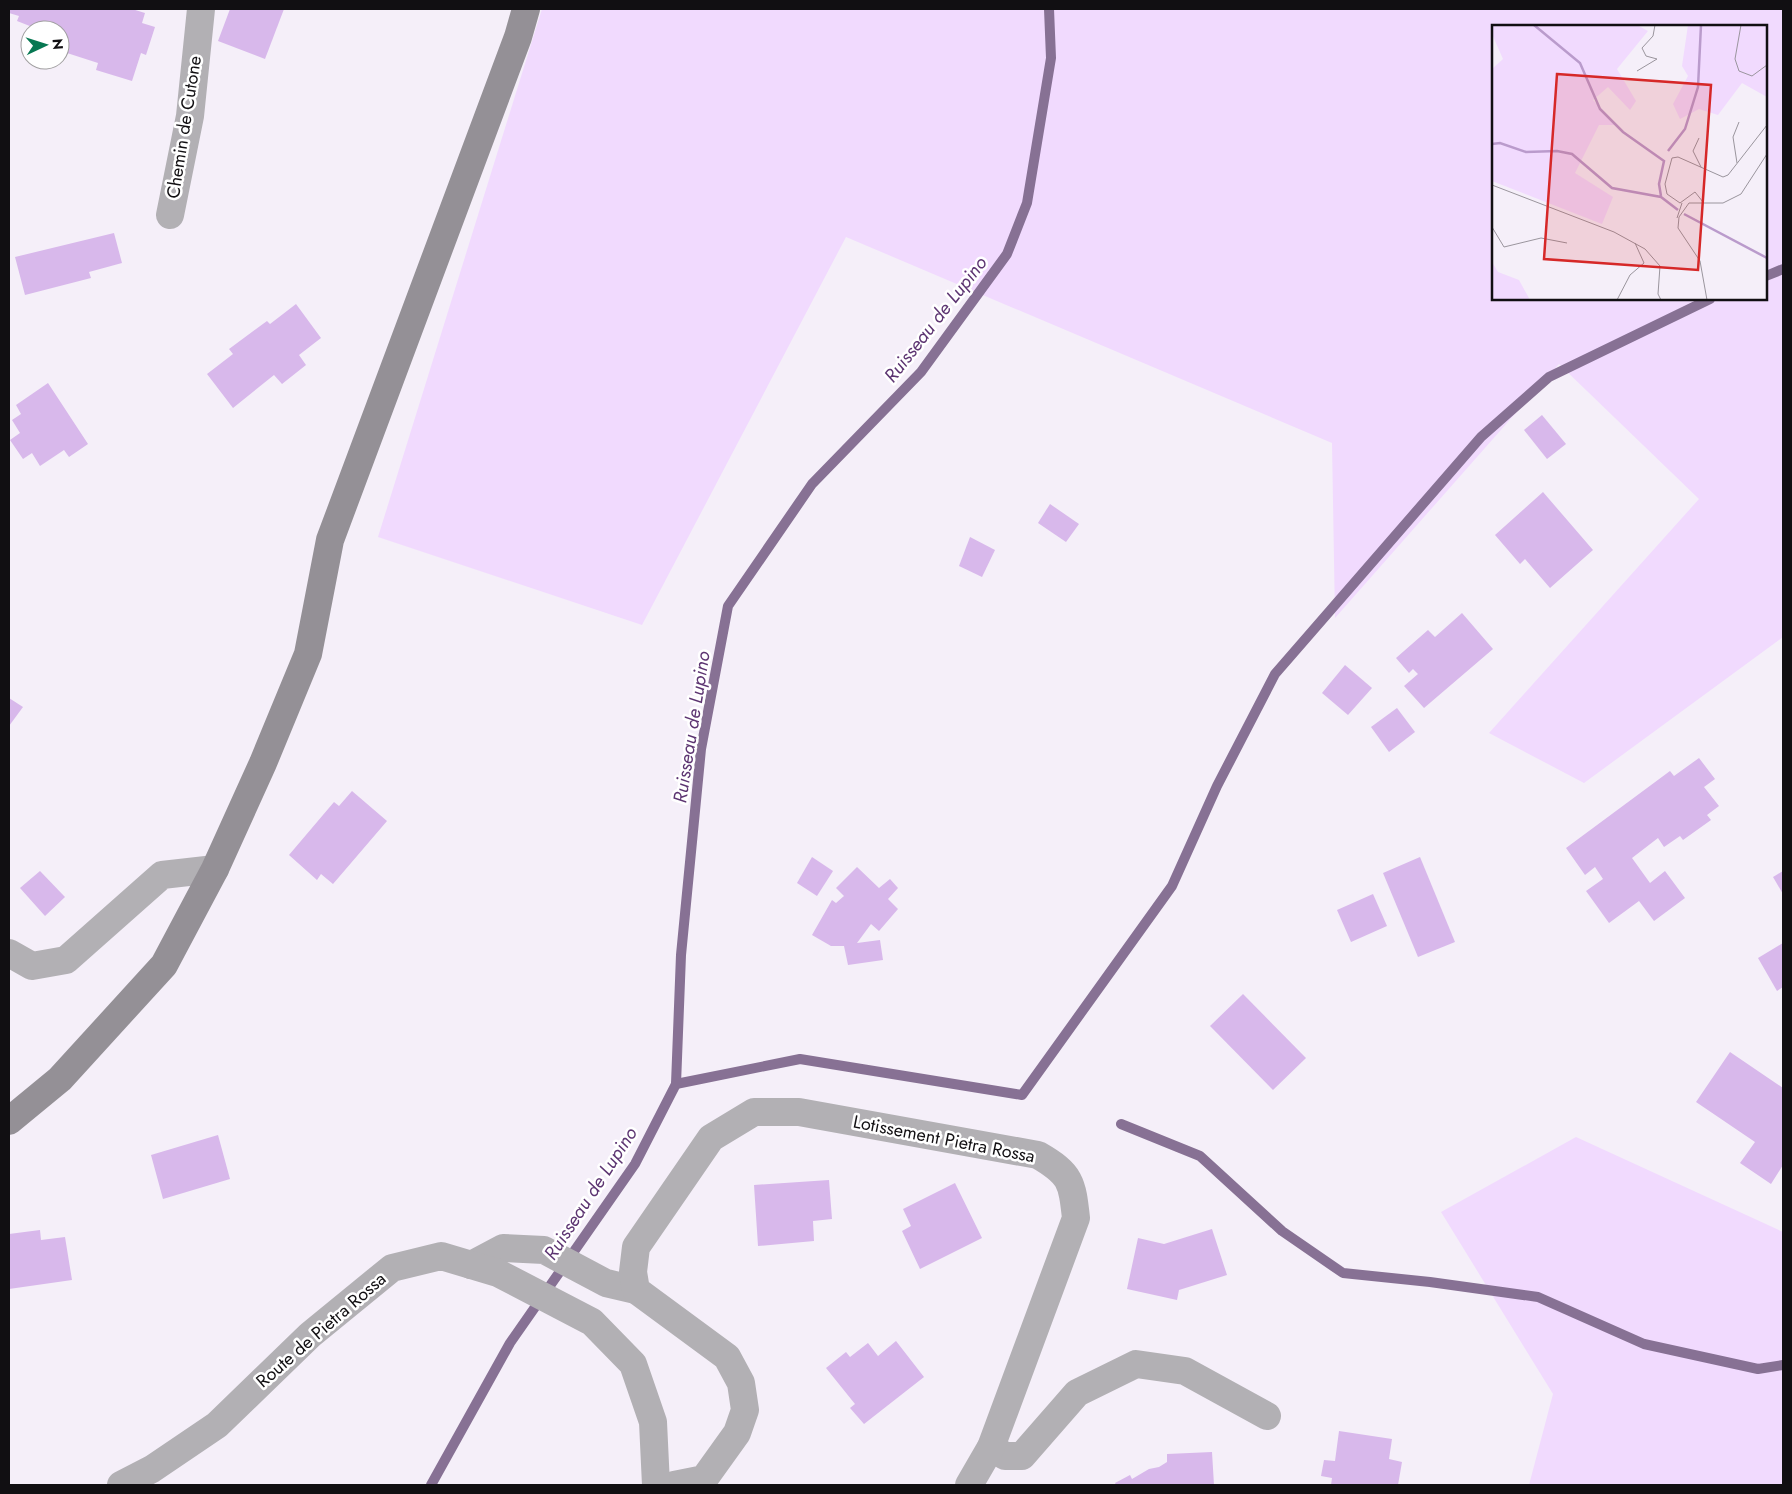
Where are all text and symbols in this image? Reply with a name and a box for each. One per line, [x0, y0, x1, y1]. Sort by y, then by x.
north arrow [20, 20, 70, 70]
inset map [1492, 25, 1767, 300]
text: N [48, 38, 68, 50]
street label: Chemin de Cutone [160, 54, 208, 200]
water label: Ruisseau de Lupino [878, 251, 993, 388]
water label: Ruisseau de Lupino [666, 649, 717, 805]
street label: Lotissement Pietra Rossa [851, 1109, 1037, 1169]
water label: Ruisseau de Lupino [537, 1122, 644, 1265]
street label: Route de Pietra Rossa [250, 1266, 392, 1394]

